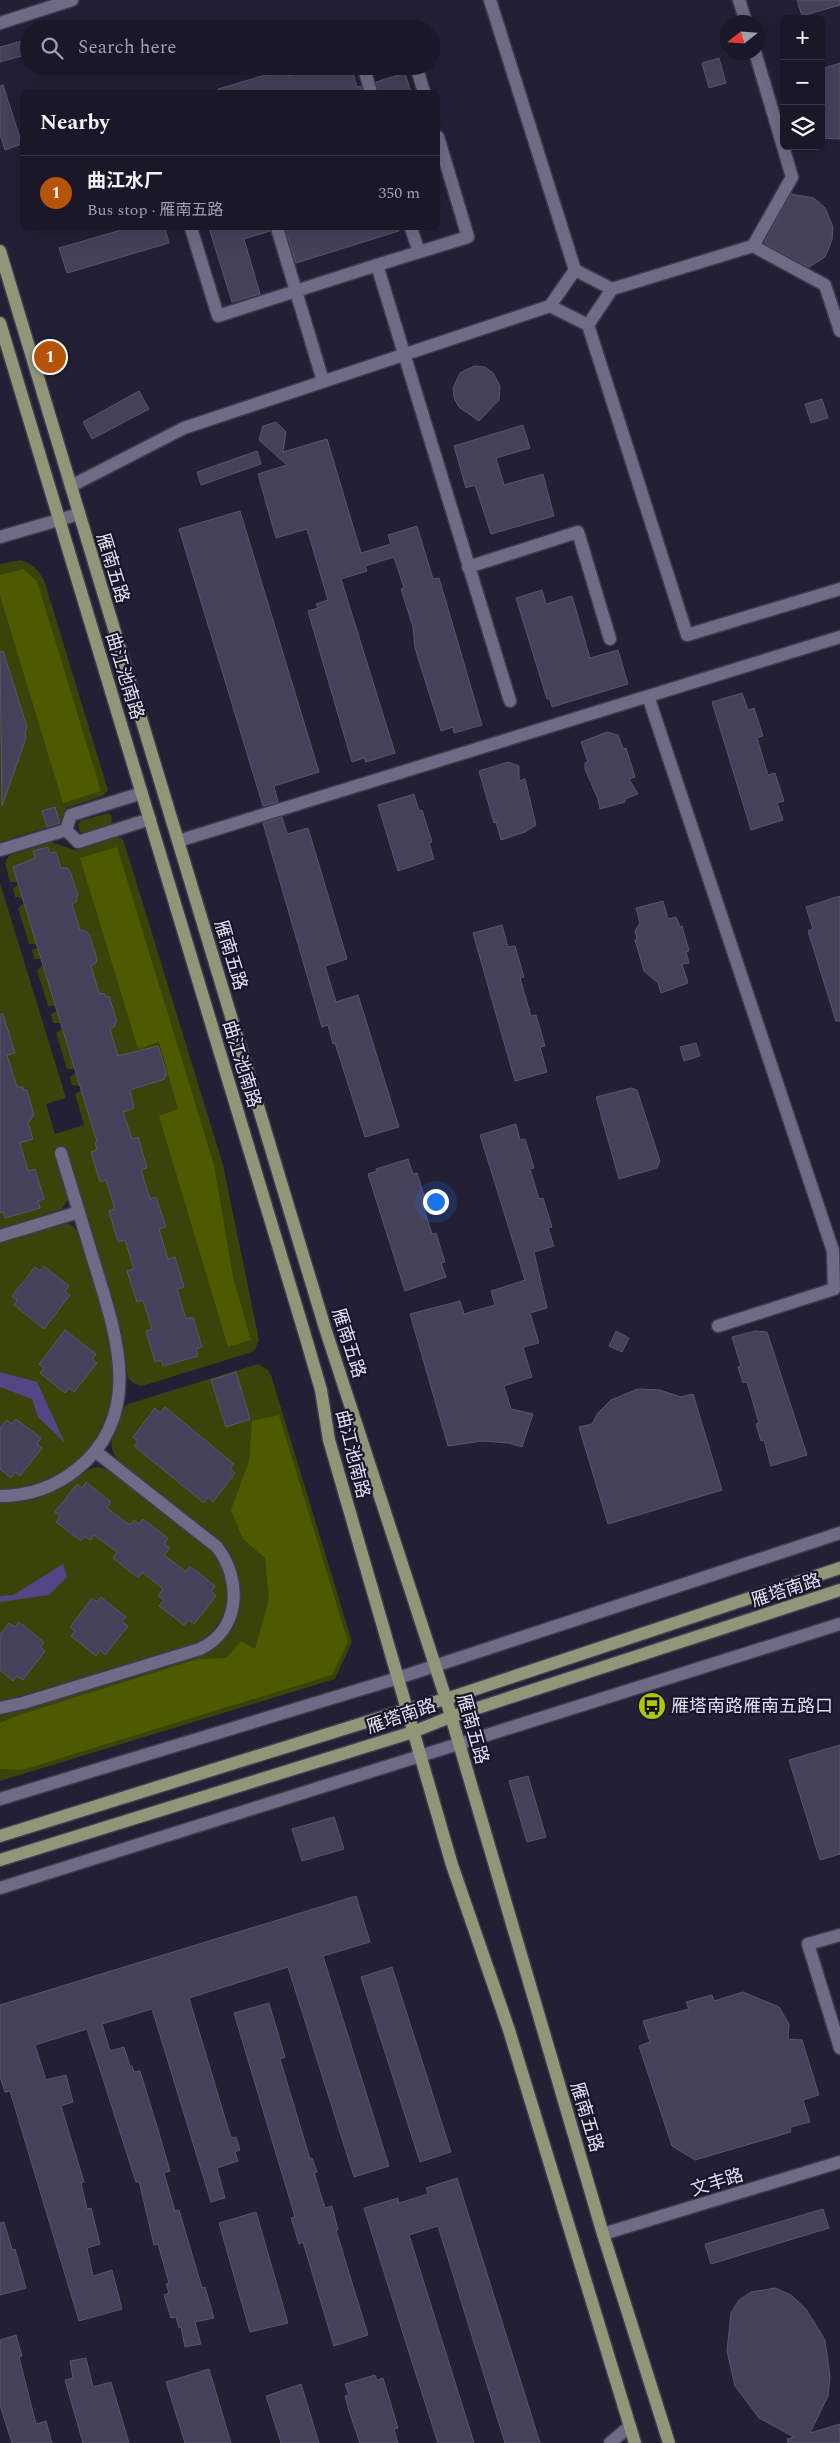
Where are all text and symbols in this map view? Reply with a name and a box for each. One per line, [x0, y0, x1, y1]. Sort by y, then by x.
north arrow [720, 15, 765, 60]
map controls [780, 15, 825, 150]
button: + [780, 15, 825, 60]
search box [20, 20, 440, 75]
text: Search here [78, 33, 177, 62]
icon: search [38, 34, 66, 62]
button: − [780, 60, 825, 105]
button: layers [780, 105, 825, 150]
text: Nearby [40, 107, 110, 139]
text: 曲江水厂 [87, 167, 163, 196]
text: 1 [52, 181, 60, 205]
text: 350 m [378, 181, 420, 205]
text: Bus stop · 雁南五路 [87, 198, 224, 222]
pin: 1 [34, 338, 66, 376]
street label: 雁南五路 [89, 530, 136, 607]
street label: 曲江池南路 [98, 629, 151, 723]
street label: 雁南五路 [207, 917, 254, 994]
street label: 曲江池南路 [215, 1017, 268, 1111]
your location [423, 1189, 449, 1215]
street label: 雁南五路 [325, 1305, 372, 1382]
street label: 曲江池南路 [329, 1407, 377, 1501]
street label: 雁塔南路 [748, 1567, 825, 1614]
street label: 雁南五路 [450, 1691, 495, 1767]
bus stop icon: 雁塔南路雁南五路口 [637, 1691, 667, 1721]
street label: 雁塔南路 [363, 1692, 440, 1741]
place label: 雁塔南路雁南五路口 [671, 1693, 833, 1720]
street label: 雁南五路 [563, 2079, 610, 2156]
street label: 文丰路 [687, 2162, 747, 2203]

